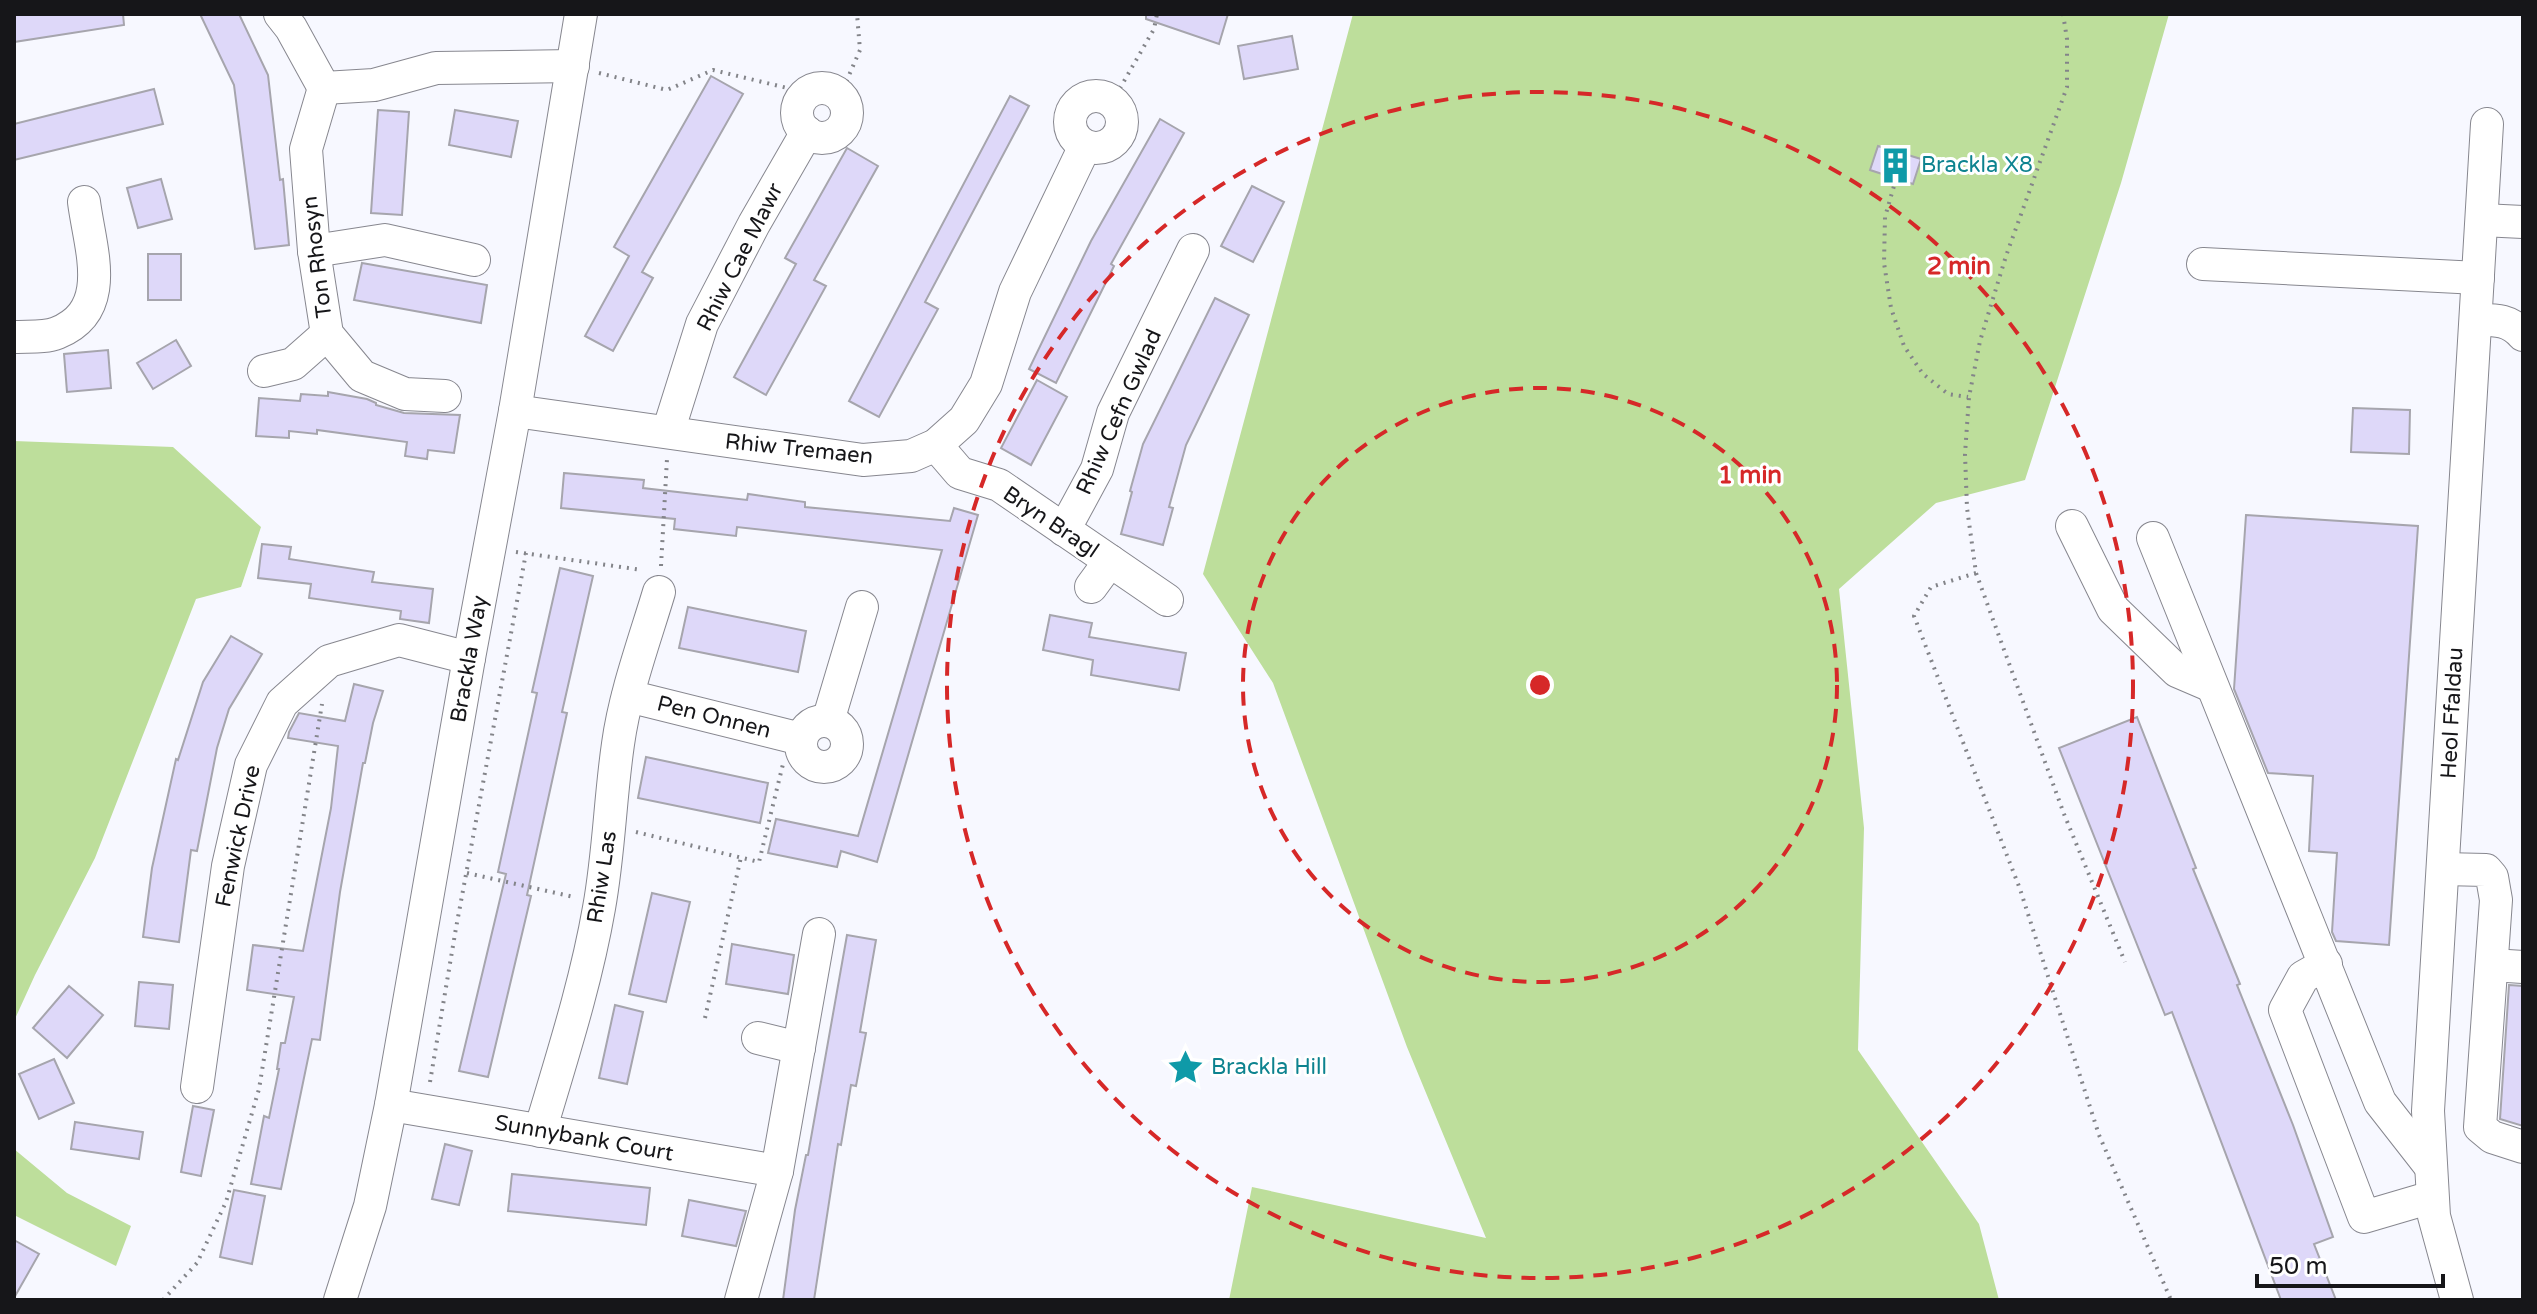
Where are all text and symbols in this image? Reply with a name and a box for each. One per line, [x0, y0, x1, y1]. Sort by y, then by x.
building icon: Brackla X8 [1876, 146, 1914, 184]
place label: Brackla X8 [1921, 152, 2033, 178]
street label: Rhiw Cae Mawr [691, 178, 789, 335]
street label: Ton Rhosyn [297, 195, 337, 319]
text: 2 min [1927, 252, 1991, 281]
street label: Rhiw Cefn Gwlad [1071, 325, 1167, 499]
street label: Rhiw Tremaen [724, 428, 874, 470]
text: 1 min [1718, 461, 1782, 490]
street label: Bryn Bragl [998, 481, 1104, 563]
street label: Brackla Way [445, 593, 493, 725]
street label: Heol Ffaldau [2436, 647, 2468, 779]
centre of rings [1526, 671, 1554, 699]
street label: Pen Onnen [654, 690, 774, 744]
street label: Fenwick Drive [210, 763, 266, 909]
street label: Rhiw Las [582, 829, 622, 925]
place icon: Brackla Hill [1166, 1048, 1204, 1086]
place label: Brackla Hill [1211, 1054, 1327, 1080]
street label: Sunnybank Court [493, 1109, 675, 1167]
scale bar [2257, 1238, 2443, 1288]
text: 50 m [2269, 1252, 2327, 1281]

